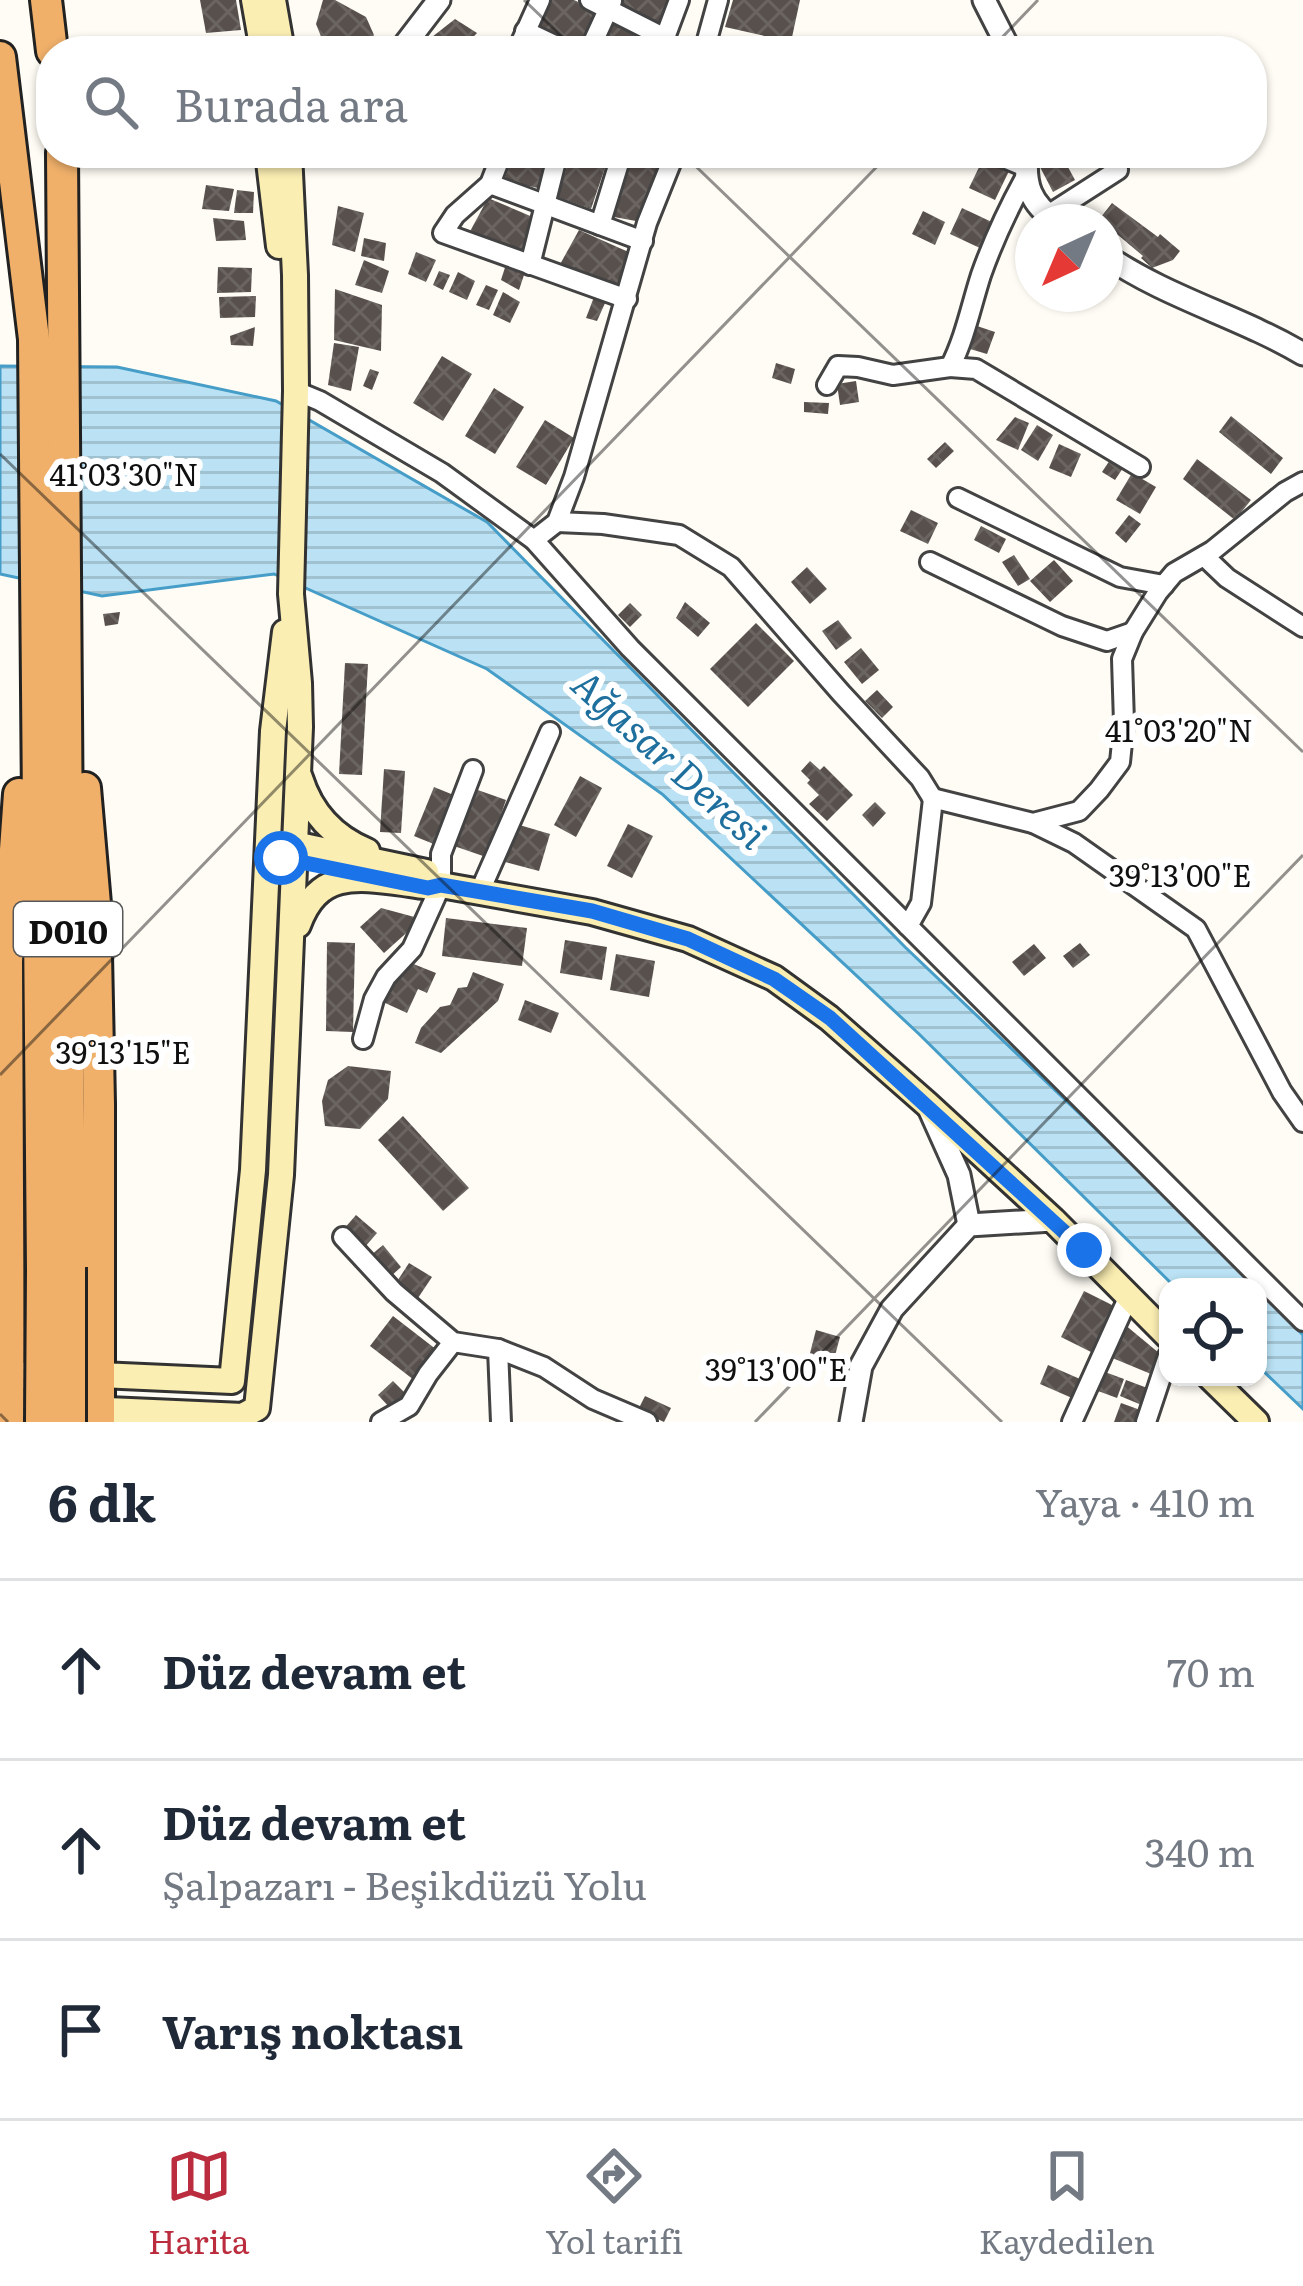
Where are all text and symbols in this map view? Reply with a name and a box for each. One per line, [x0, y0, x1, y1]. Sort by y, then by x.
search box [36, 36, 1267, 168]
icon: search [78, 69, 144, 135]
text: Burada ara [174, 69, 408, 136]
north arrow [1015, 204, 1123, 312]
text: 41°03'30"N [49, 451, 199, 495]
water label: Ağasar Deresi [561, 653, 782, 861]
text: 41°03'20"N [1105, 707, 1253, 751]
route start [254, 831, 308, 885]
text: 39°13'00"E [1109, 852, 1251, 896]
road number: D010 [14, 902, 122, 956]
text: 39°13'15"E [55, 1029, 191, 1073]
route end [1057, 1223, 1111, 1277]
map controls [1159, 1278, 1267, 1386]
button: locate [1159, 1278, 1267, 1386]
text: 39°13'00"E [705, 1346, 847, 1390]
text: 6 dk [48, 1462, 156, 1538]
text: Yaya · 410 m [1035, 1471, 1255, 1529]
text: Düz devam et [162, 1636, 466, 1703]
icon: ahead [48, 1637, 114, 1703]
text: 70 m [1167, 1641, 1255, 1699]
text: Düz devam et [162, 1787, 466, 1854]
icon: ahead [48, 1817, 114, 1883]
text: 340 m [1144, 1821, 1255, 1879]
text: Şalpazarı - Beşikdüzü Yolu [162, 1854, 647, 1912]
text: Varış noktası [162, 1996, 463, 2063]
icon: arrive [48, 1997, 114, 2063]
tab: Harita [148, 2143, 249, 2264]
tab: Yol tarifi [545, 2143, 683, 2264]
tab: Kaydedilen [979, 2143, 1155, 2264]

